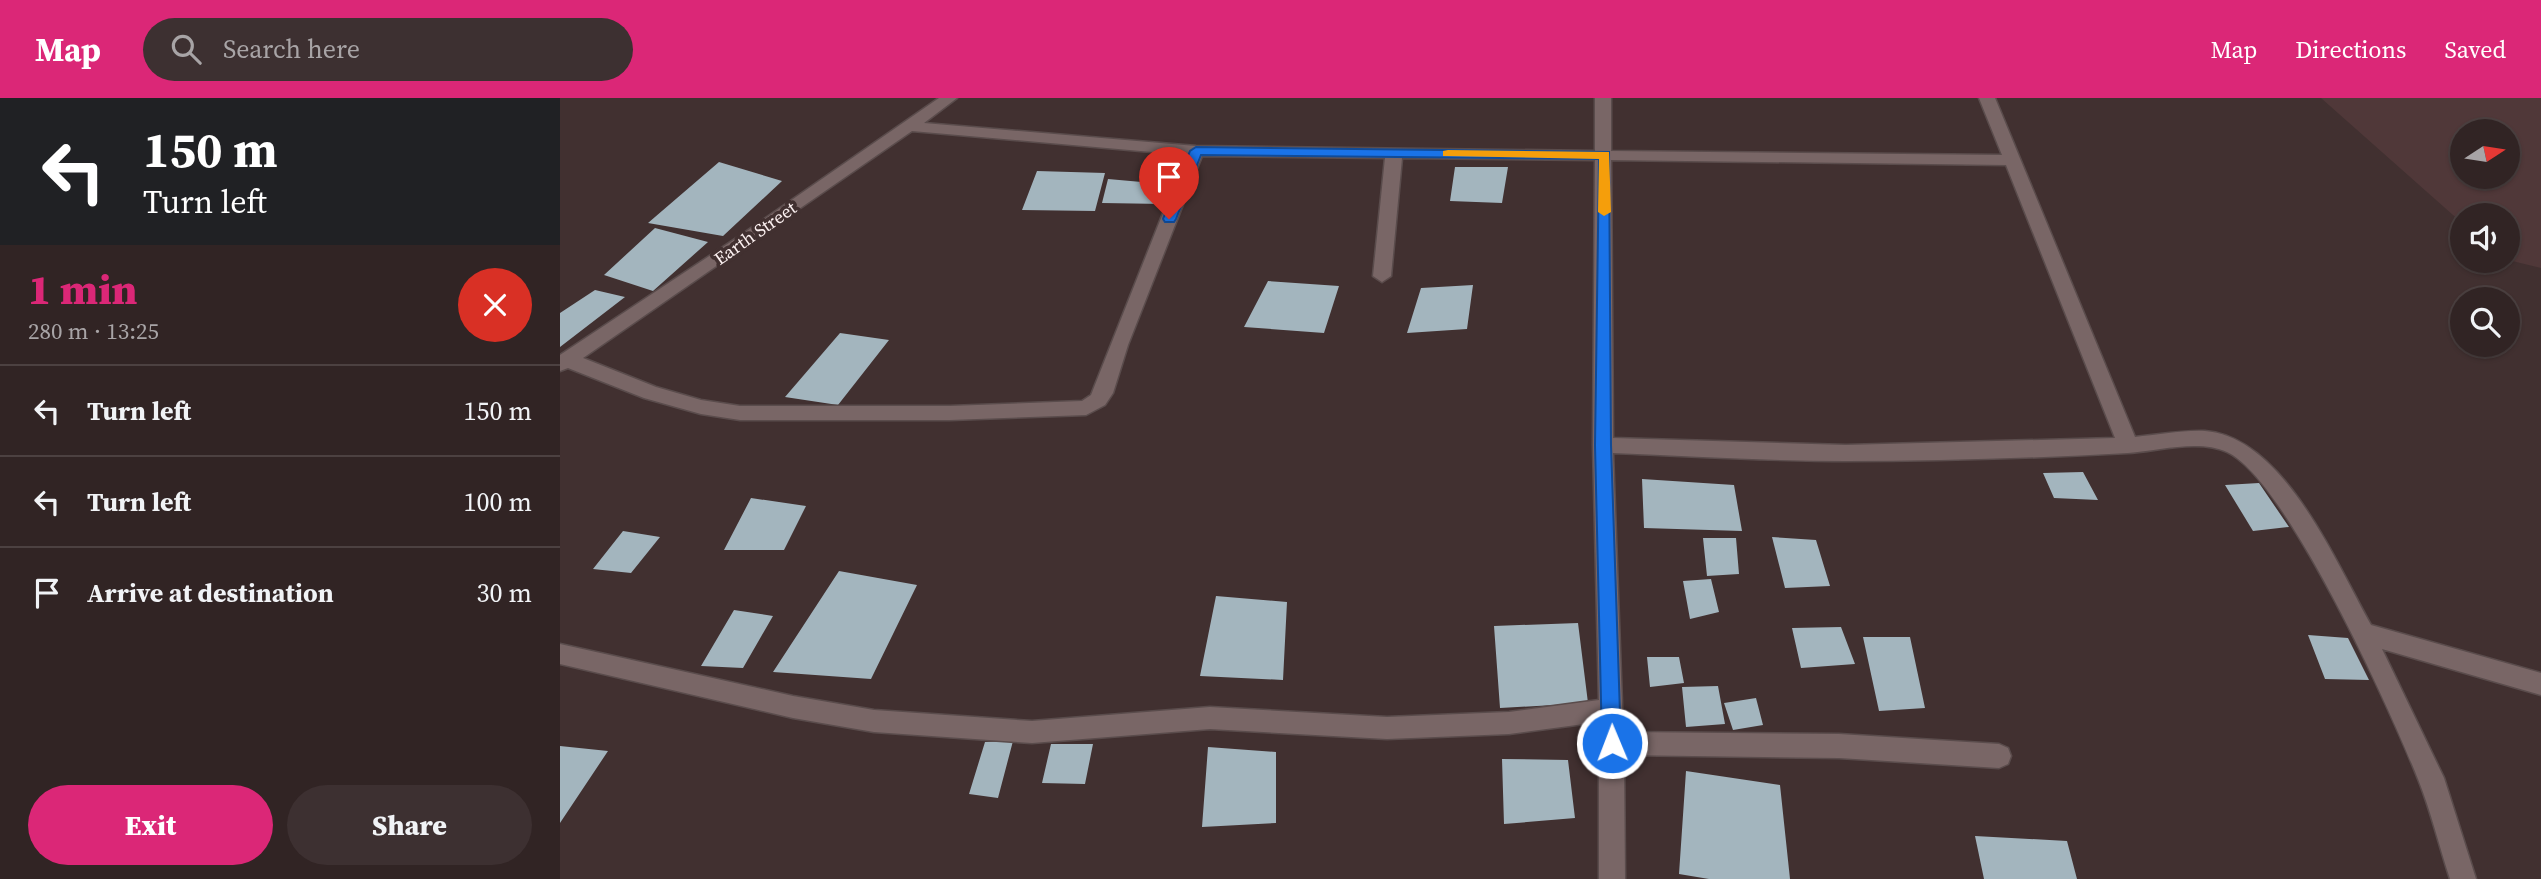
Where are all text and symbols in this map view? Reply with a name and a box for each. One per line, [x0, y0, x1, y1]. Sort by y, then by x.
search box [143, 18, 633, 81]
text: Map [35, 27, 101, 72]
icon: search [167, 30, 205, 68]
text: Search here [223, 31, 360, 67]
text: Map [2210, 33, 2257, 66]
text: Directions [2295, 33, 2406, 66]
text: Saved [2444, 33, 2506, 66]
text: 150 m [143, 116, 278, 183]
north arrow [2450, 119, 2520, 189]
map controls [2450, 119, 2520, 357]
icon: left [28, 126, 119, 217]
pin [1139, 147, 1199, 219]
icon: arrive [1150, 158, 1188, 196]
text: Turn left [143, 180, 267, 224]
street label: Earth Street [709, 195, 801, 271]
button: sound [2450, 203, 2520, 273]
text: 1 min [28, 260, 138, 318]
button: close [458, 268, 532, 342]
button: search [2450, 287, 2520, 357]
text: 280 m · 13:25 [28, 315, 159, 347]
icon: left [28, 392, 66, 430]
text: Turn left [87, 393, 191, 429]
text: 150 m [464, 393, 532, 429]
icon: left [28, 483, 66, 521]
text: Turn left [87, 484, 191, 520]
text: 100 m [464, 484, 532, 520]
icon: arrive [28, 574, 66, 612]
text: Arrive at destination [87, 575, 334, 611]
text: 30 m [477, 575, 532, 611]
position arrow [1575, 706, 1649, 780]
button: Exit [28, 785, 273, 865]
button: Share [287, 785, 532, 865]

